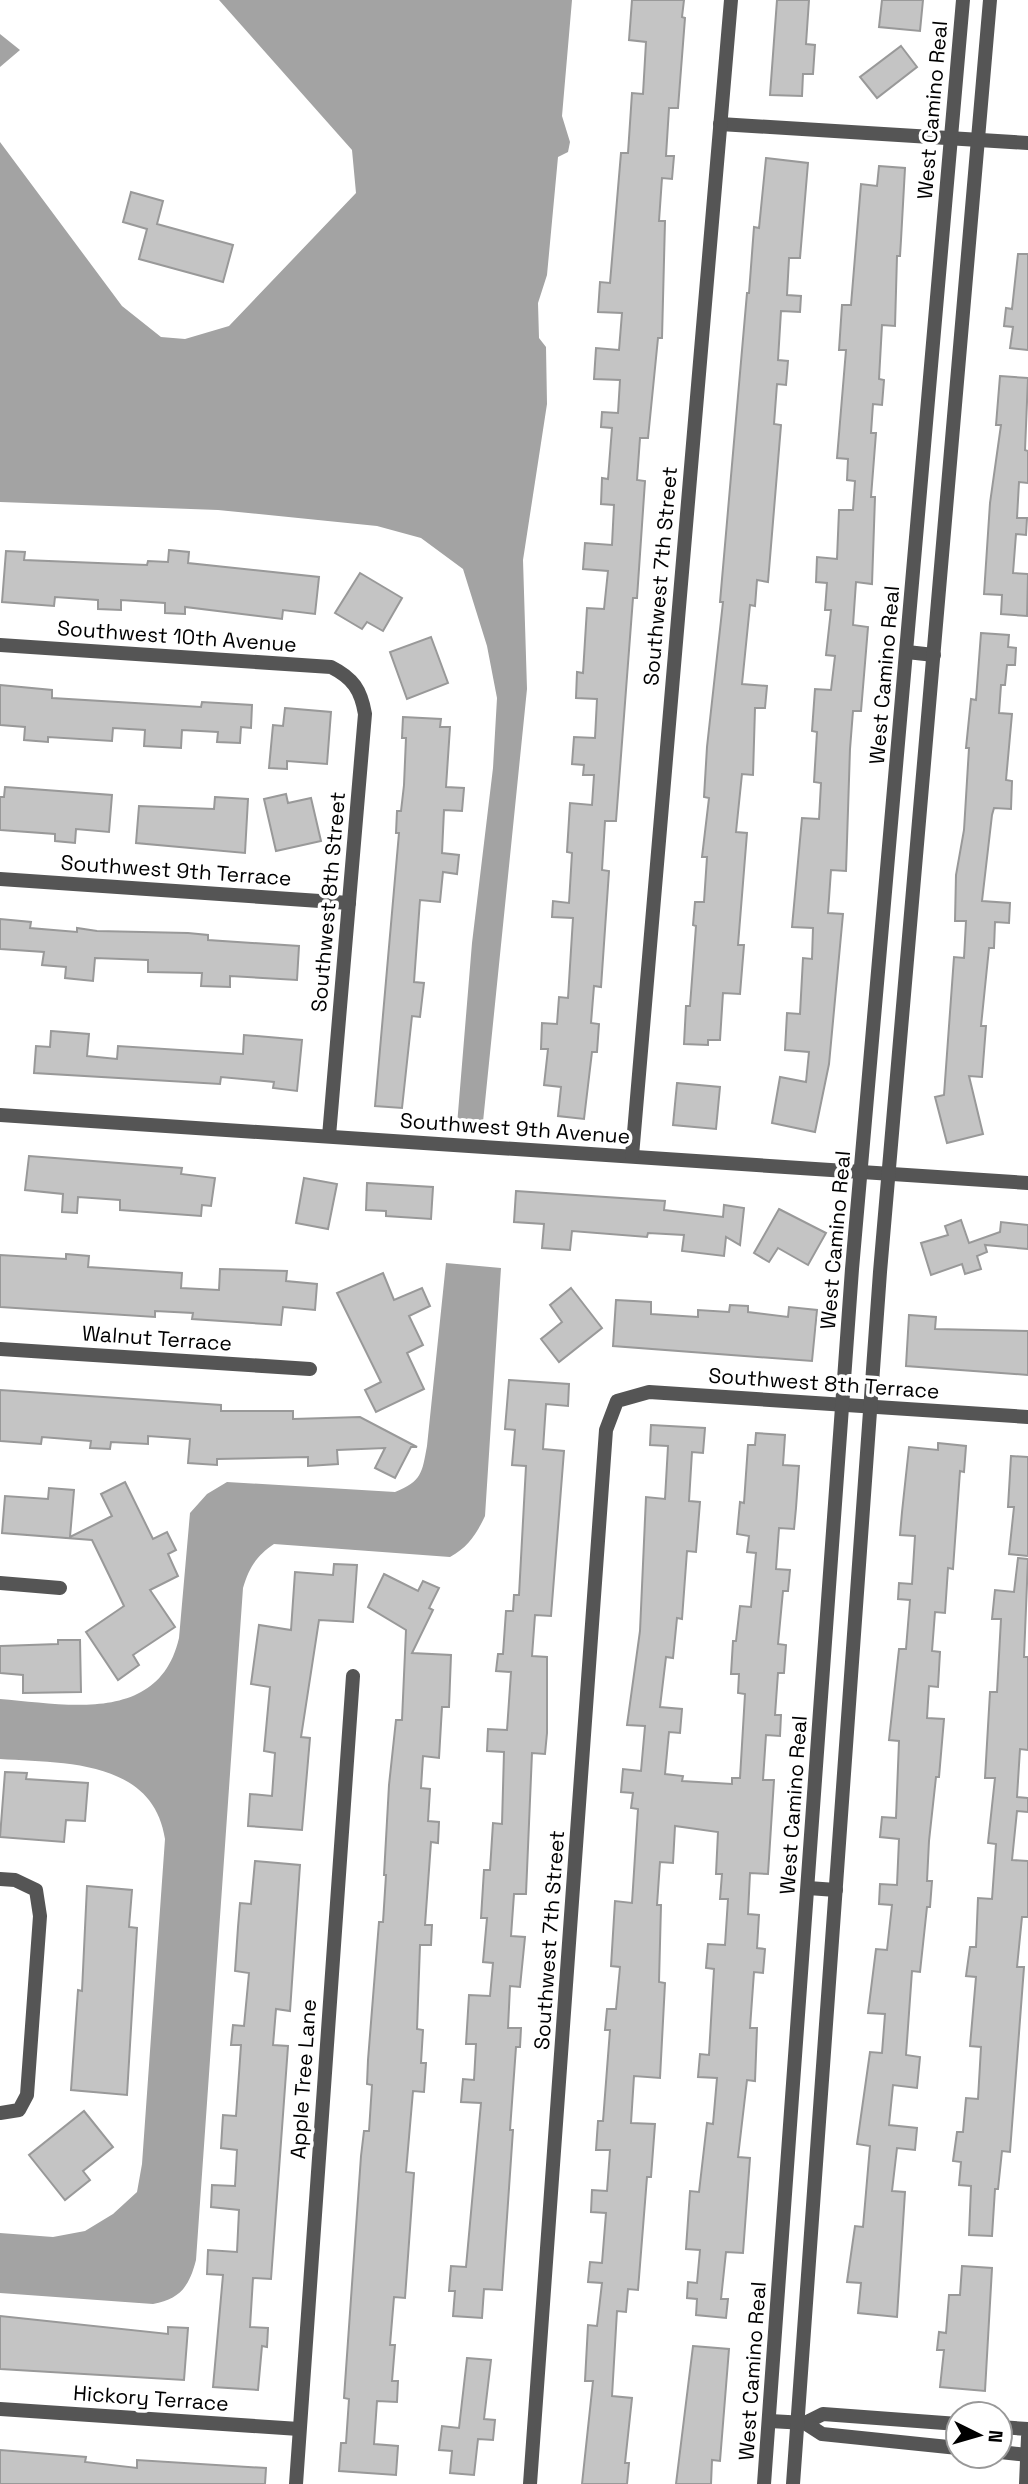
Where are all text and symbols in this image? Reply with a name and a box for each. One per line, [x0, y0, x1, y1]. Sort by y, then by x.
street label: West Camino Real [911, 20, 953, 200]
street label: Southwest 7th Street [637, 465, 683, 687]
street label: West Camino Real [863, 585, 905, 765]
street label: Southwest 10th Avenue [56, 614, 298, 658]
street label: Southwest 8th Street [305, 791, 351, 1013]
street label: Southwest 9th Terrace [60, 848, 292, 892]
street label: Southwest 9th Avenue [399, 1106, 631, 1150]
street label: West Camino Real [814, 1150, 856, 1330]
street label: Walnut Terrace [81, 1319, 233, 1357]
street label: Southwest 8th Terrace [708, 1361, 940, 1405]
street label: West Camino Real [773, 1715, 813, 1895]
street label: Southwest 7th Street [528, 1829, 570, 2051]
street label: Apple Tree Lane [284, 1998, 322, 2160]
street label: West Camino Real [732, 2281, 772, 2461]
street label: Hickory Terrace [72, 2379, 230, 2417]
north arrow [944, 2400, 1014, 2470]
text: N [982, 2429, 1008, 2444]

